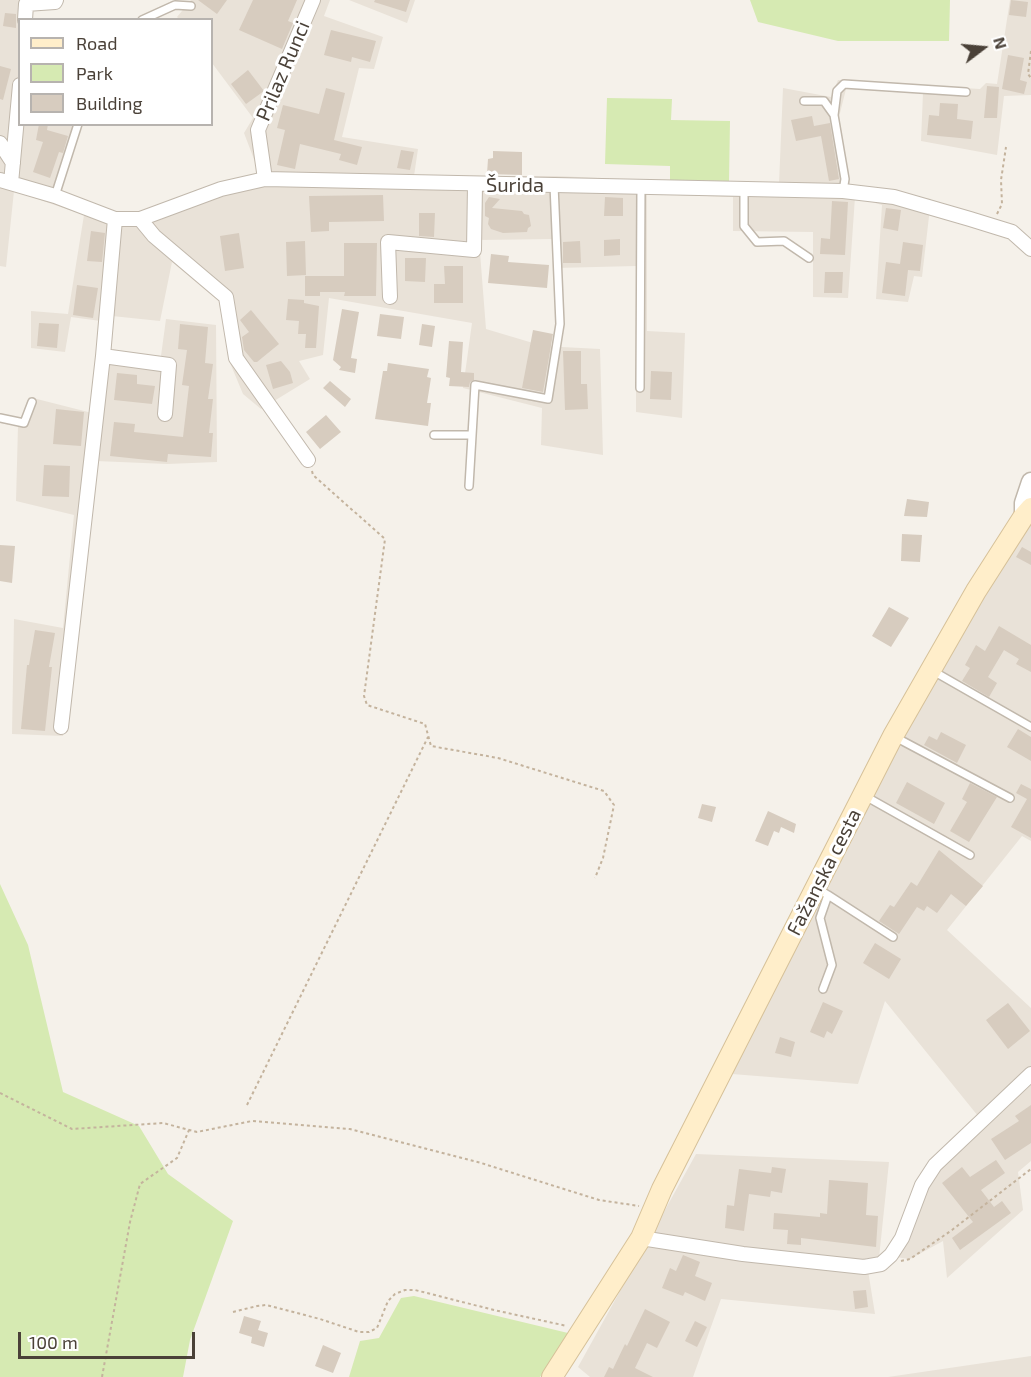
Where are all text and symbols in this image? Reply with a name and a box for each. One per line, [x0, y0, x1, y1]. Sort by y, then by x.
street label: Prilaz Runci [251, 17, 315, 125]
legend [18, 18, 213, 126]
north arrow [953, 18, 1013, 78]
text: Road [76, 32, 117, 54]
text: N [990, 35, 1012, 51]
text: Park [76, 62, 113, 84]
text: Building [76, 92, 143, 114]
street label: Šurida [486, 173, 544, 197]
street label: Fažanska cesta [782, 805, 866, 939]
scale bar [21, 1320, 198, 1358]
text: 100 m [29, 1331, 78, 1353]

